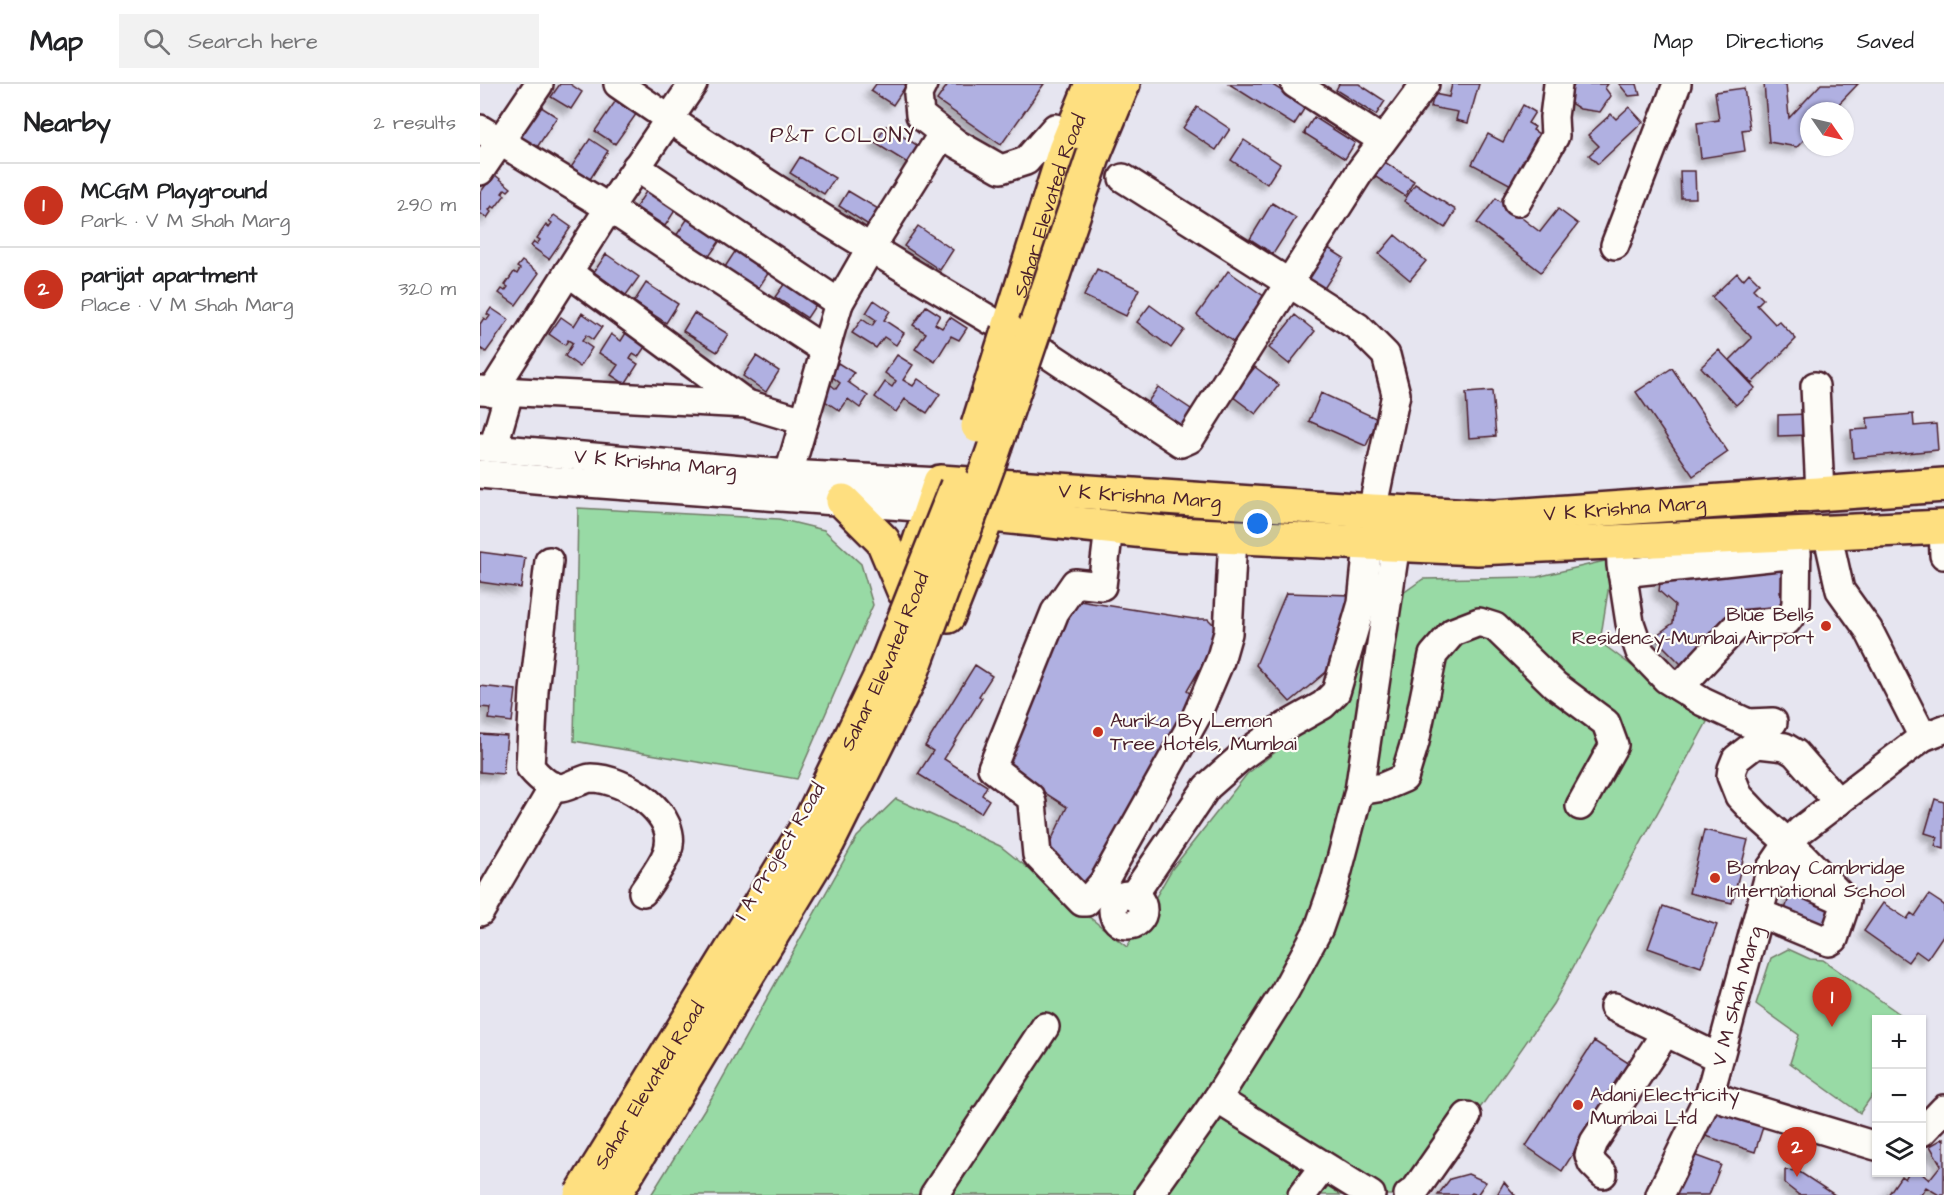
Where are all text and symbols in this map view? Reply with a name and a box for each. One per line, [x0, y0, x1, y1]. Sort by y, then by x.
search box [119, 14, 539, 68]
text: Map [30, 22, 83, 61]
icon: search [140, 25, 173, 58]
text: Search here [188, 26, 318, 57]
text: Map [1653, 27, 1693, 56]
text: Directions [1726, 27, 1824, 56]
text: Saved [1857, 27, 1914, 56]
north arrow [1800, 102, 1854, 156]
text: Nearby [24, 105, 111, 141]
text: 2 results [373, 109, 456, 137]
street label: Sahar Elevated Road [1006, 110, 1093, 301]
district label: P&T COLONY [770, 121, 916, 150]
text: MCGM Playground [81, 176, 267, 207]
text: 1 [42, 191, 45, 219]
text: 290 m [397, 191, 456, 219]
text: Park · V M Shah Marg [81, 207, 290, 235]
text: parijat apartment [81, 260, 257, 291]
text: 2 [38, 275, 49, 303]
text: 320 m [398, 275, 456, 303]
text: Place · V M Shah Marg [81, 291, 293, 319]
street label: V K Krishna Marg [573, 442, 738, 485]
street label: V K Krishna Marg [1057, 477, 1222, 517]
street label: V K Krishna Marg [1542, 489, 1707, 529]
your location [1243, 509, 1272, 538]
street label: Sahar Elevated Road [834, 568, 936, 755]
place label: Blue Bells Residency-Mumbai Airport [1572, 601, 1814, 653]
marker: Blue Bells Residency-Mumbai Airport [1819, 619, 1833, 633]
place label: Aurika By Lemon Tree Hotels, Mumbai [1110, 707, 1297, 758]
marker: Aurika By Lemon Tree Hotels, Mumbai [1091, 725, 1105, 739]
street label: I A Project Road [728, 777, 832, 926]
place label: Bombay Cambridge International School [1727, 854, 1905, 905]
marker: Bombay Cambridge International School [1708, 871, 1722, 885]
street label: V M Shah Marg [1705, 923, 1771, 1070]
pin: 1 [1812, 978, 1852, 1027]
street label: Sahar Elevated Road [587, 997, 712, 1175]
map controls [1872, 1015, 1926, 1177]
button: + [1872, 1015, 1926, 1069]
button: − [1872, 1069, 1926, 1123]
place label: Adani Electricity Mumbai Ltd [1590, 1081, 1740, 1132]
marker: Adani Electricity Mumbai Ltd [1571, 1098, 1585, 1112]
button: layers [1872, 1123, 1926, 1177]
pin: 2 [1778, 1128, 1816, 1177]

